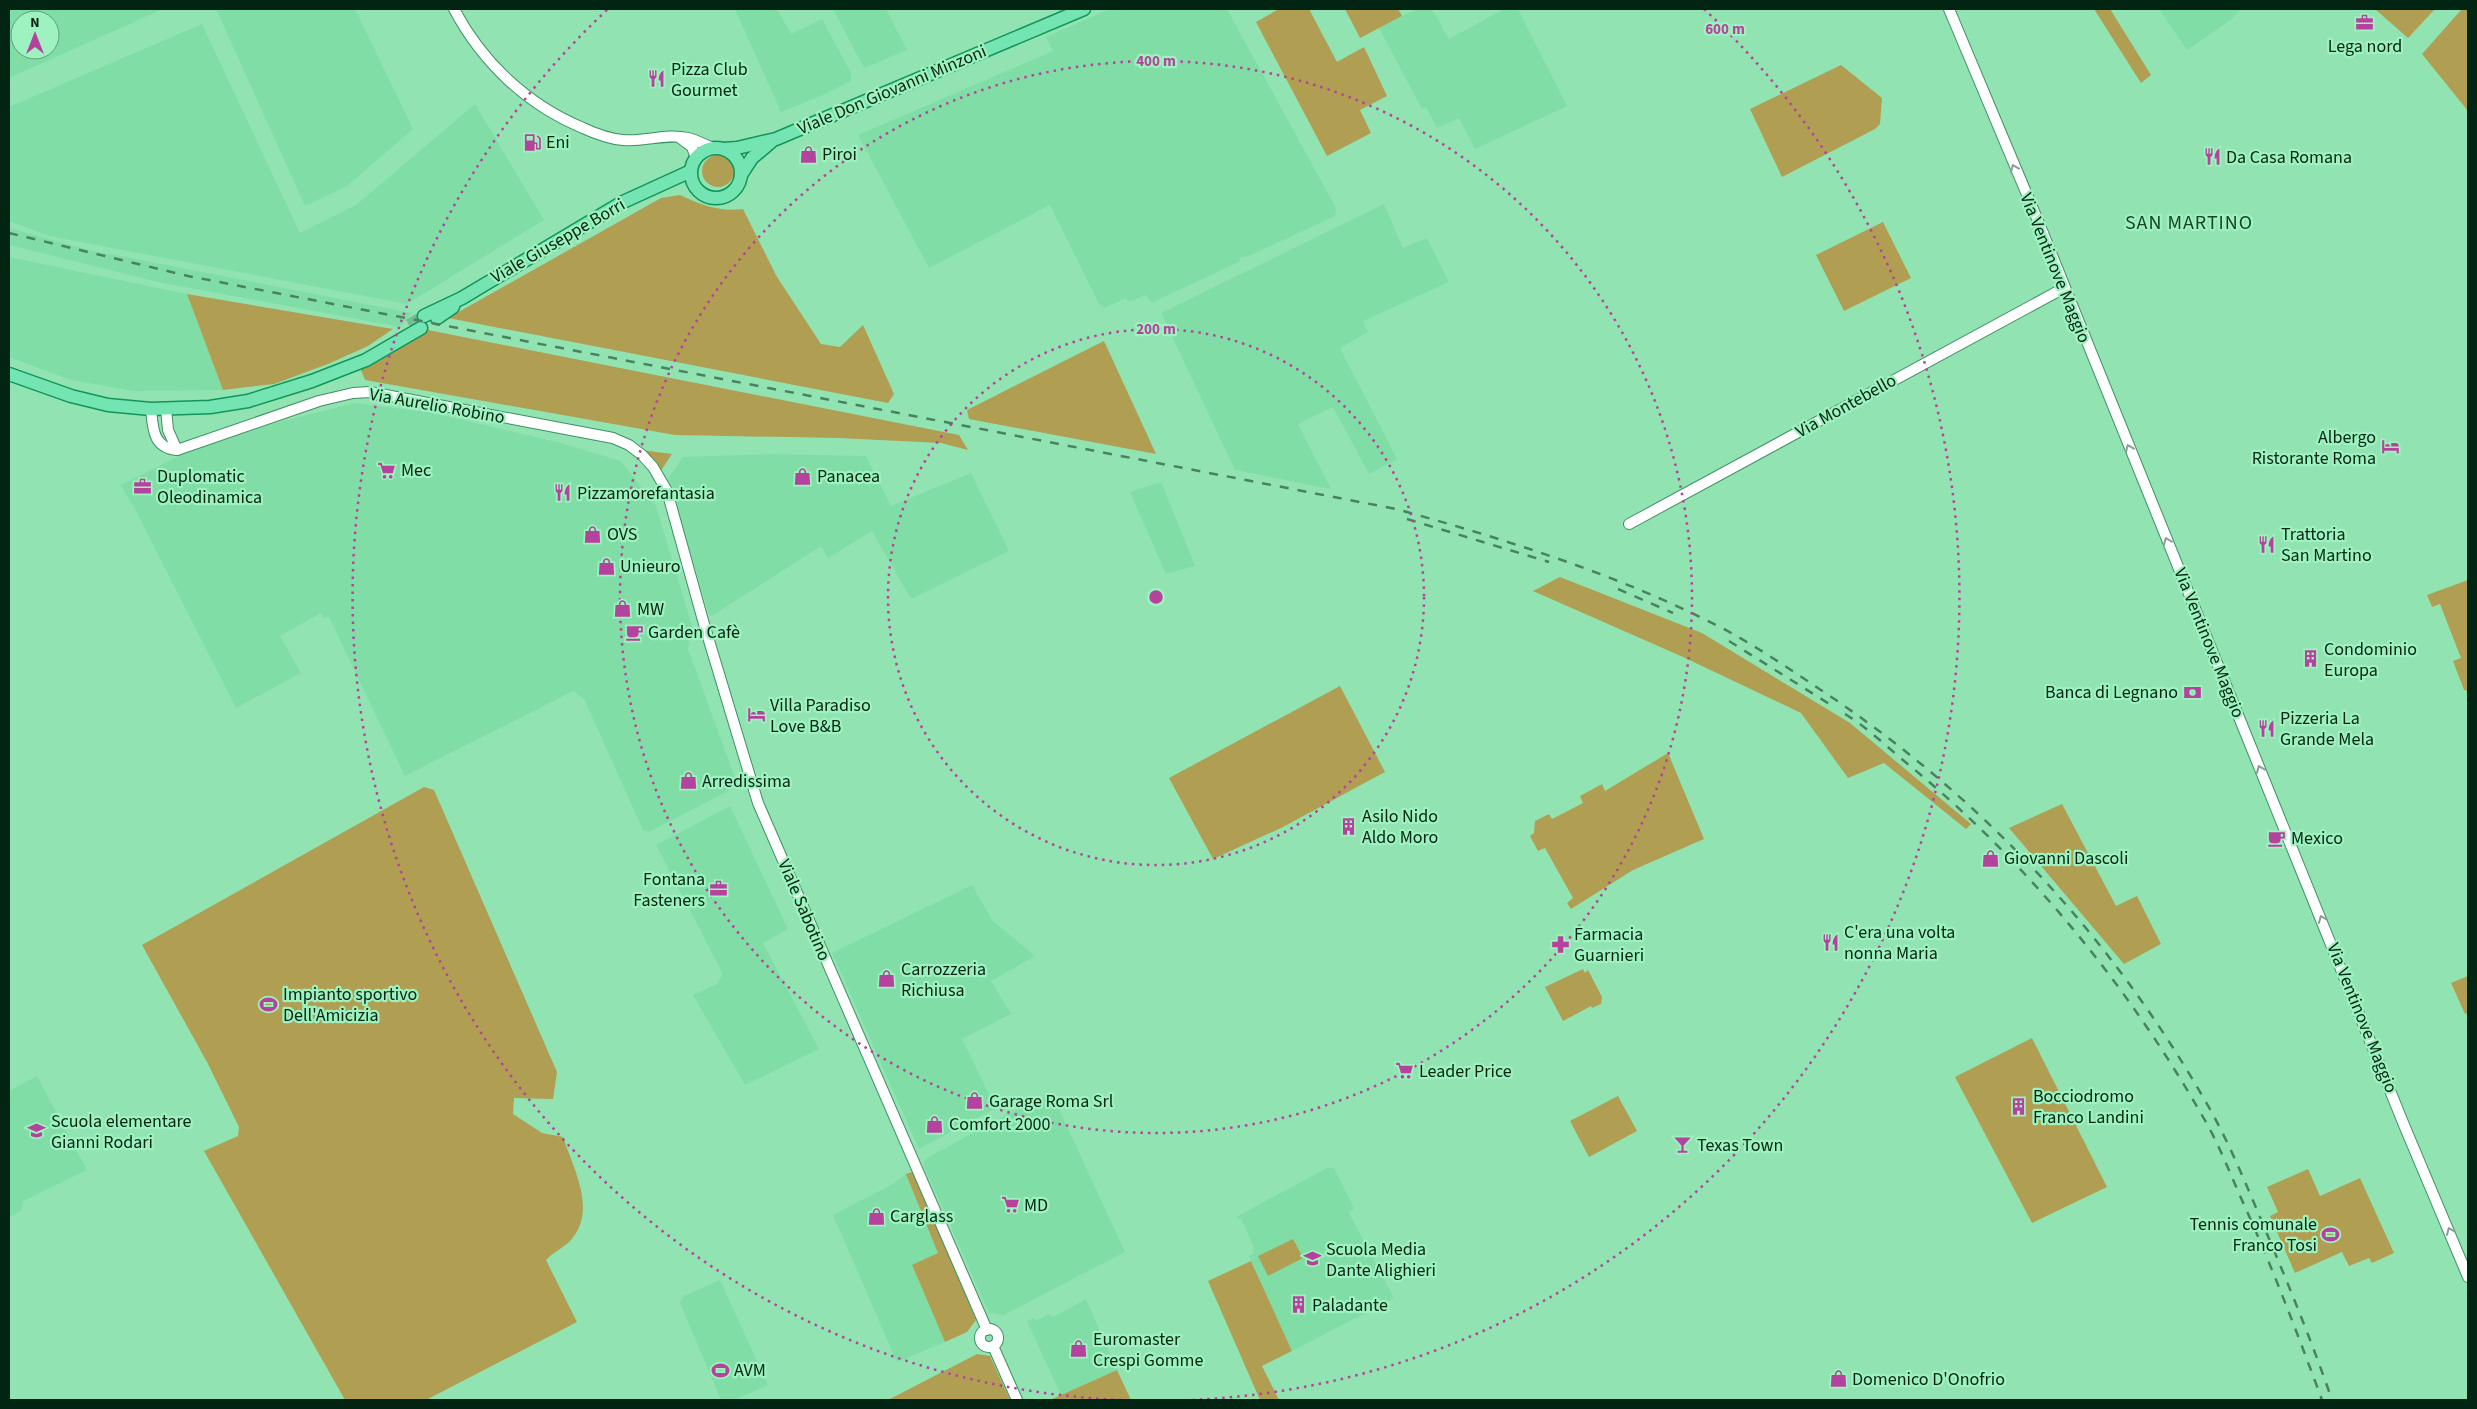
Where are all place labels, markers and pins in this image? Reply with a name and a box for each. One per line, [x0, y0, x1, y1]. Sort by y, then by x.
office icon: Lega nord [2355, 13, 2375, 33]
place label: Lega nord [2328, 34, 2402, 59]
place label: Pizza Club Gourmet [671, 57, 748, 103]
restaurant icon: Pizza Club Gourmet [647, 69, 667, 89]
place label: Eni [546, 130, 570, 155]
fuel station icon: Eni [522, 132, 542, 152]
place label: Piroi [822, 142, 857, 167]
shop icon: Piroi [798, 144, 818, 164]
place label: Da Casa Romana [2226, 145, 2352, 170]
restaurant icon: Da Casa Romana [2202, 147, 2222, 167]
place label: Albergo Ristorante Roma [2252, 425, 2376, 471]
hotel icon: Albergo Ristorante Roma [2380, 437, 2400, 457]
place label: Mec [401, 458, 431, 483]
supermarket icon: Mec [377, 460, 397, 480]
place label: Duplomatic Oleodinamica [157, 464, 262, 510]
place label: Panacea [817, 464, 880, 489]
shop icon: Panacea [793, 466, 813, 486]
office icon: Duplomatic Oleodinamica [133, 476, 153, 496]
place label: Pizzamorefantasia [577, 481, 715, 506]
restaurant icon: Pizzamorefantasia [553, 483, 573, 503]
place label: OVS [607, 522, 637, 547]
place label: Trattoria San Martino [2281, 522, 2372, 568]
shop icon: OVS [583, 524, 603, 544]
restaurant icon: Trattoria San Martino [2257, 534, 2277, 554]
place label: Unieuro [620, 554, 680, 579]
shop icon: Unieuro [596, 556, 616, 576]
centre of rings [1147, 588, 1165, 606]
place label: MW [637, 597, 664, 622]
shop icon: MW [613, 599, 633, 619]
place label: Garden Cafè [648, 620, 740, 645]
cafe icon: Garden Cafè [624, 622, 644, 642]
place label: Condominio Europa [2324, 637, 2417, 683]
building icon: Condominio Europa [2300, 649, 2320, 669]
place label: Banca di Legnano [2045, 680, 2178, 705]
bank icon: Banca di Legnano [2182, 682, 2202, 702]
place label: Villa Paradiso Love B&B [770, 693, 871, 739]
hotel icon: Villa Paradiso Love B&B [746, 705, 766, 725]
place label: Pizzeria La Grande Mela [2280, 706, 2374, 752]
restaurant icon: Pizzeria La Grande Mela [2256, 718, 2276, 738]
place label: Arredissima [702, 769, 791, 794]
shop icon: Arredissima [678, 771, 698, 791]
place label: Asilo Nido Aldo Moro [1362, 804, 1438, 850]
building icon: Asilo Nido Aldo Moro [1338, 816, 1358, 836]
place label: Mexico [2291, 826, 2343, 851]
cafe icon: Mexico [2267, 828, 2287, 848]
place label: Giovanni Dascoli [2004, 846, 2128, 871]
shop icon: Giovanni Dascoli [1980, 848, 2000, 868]
place label: Fontana Fasteners [633, 867, 705, 913]
office icon: Fontana Fasteners [709, 879, 729, 899]
place label: C'era una volta nonna Maria [1844, 920, 1955, 966]
place label: Farmacia Guarnieri [1574, 922, 1644, 968]
restaurant icon: C'era una volta nonna Maria [1820, 932, 1840, 952]
pharmacy icon: Farmacia Guarnieri [1550, 934, 1570, 954]
place label: Carrozzeria Richiusa [901, 957, 986, 1003]
shop icon: Carrozzeria Richiusa [877, 969, 897, 989]
place label: Impianto sportivo Dell'Amicizia [283, 982, 417, 1028]
sports icon: Impianto sportivo Dell'Amicizia [259, 994, 279, 1014]
place label: Leader Price [1419, 1059, 1512, 1084]
supermarket icon: Leader Price [1395, 1061, 1415, 1081]
place label: Bocciodromo Franco Landini [2033, 1084, 2144, 1130]
place label: Garage Roma Srl [989, 1089, 1113, 1114]
shop icon: Garage Roma Srl [965, 1091, 985, 1111]
building icon: Bocciodromo Franco Landini [2009, 1096, 2029, 1116]
place label: Scuola elementare Gianni Rodari [51, 1109, 192, 1155]
place label: Comfort 2000 [949, 1112, 1051, 1137]
shop icon: Comfort 2000 [925, 1114, 945, 1134]
school or university icon: Scuola elementare Gianni Rodari [27, 1121, 47, 1141]
place label: Texas Town [1697, 1133, 1783, 1158]
bar icon: Texas Town [1673, 1135, 1693, 1155]
place label: MD [1024, 1193, 1048, 1218]
supermarket icon: MD [1000, 1195, 1020, 1215]
place label: Carglass [890, 1204, 953, 1229]
shop icon: Carglass [866, 1206, 886, 1226]
place label: Tennis comunale Franco Tosi [2190, 1212, 2317, 1258]
sports icon: Tennis comunale Franco Tosi [2321, 1224, 2341, 1244]
place label: Scuola Media Dante Alighieri [1326, 1237, 1436, 1283]
school or university icon: Scuola Media Dante Alighieri [1302, 1249, 1322, 1269]
place label: Paladante [1312, 1293, 1388, 1318]
building icon: Paladante [1288, 1295, 1308, 1315]
place label: Euromaster Crespi Gomme [1093, 1327, 1204, 1373]
shop icon: Euromaster Crespi Gomme [1069, 1339, 1089, 1359]
place label: AVM [734, 1358, 766, 1383]
sports icon: AVM [710, 1360, 730, 1380]
place label: Domenico D'Onofrio [1852, 1367, 2005, 1392]
shop icon: Domenico D'Onofrio [1828, 1369, 1848, 1389]

